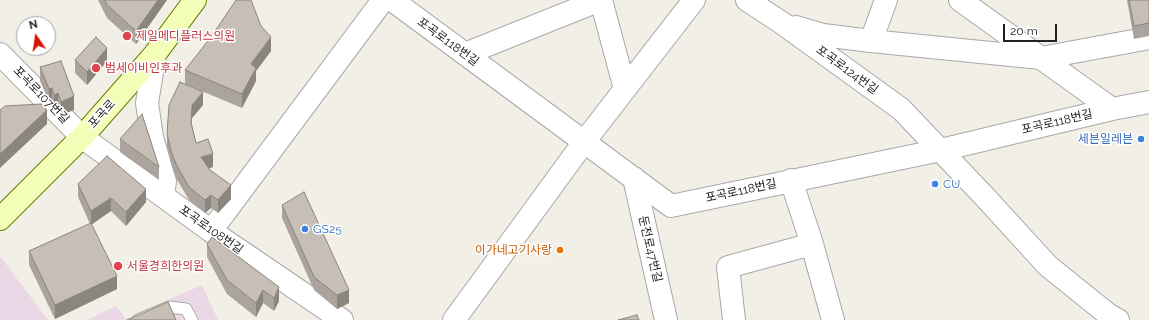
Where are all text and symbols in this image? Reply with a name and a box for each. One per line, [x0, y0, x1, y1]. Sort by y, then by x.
street label: 포곡로118번길 [414, 15, 482, 69]
north arrow [16, 16, 56, 56]
scale bar [1005, 16, 1059, 42]
text: N [28, 18, 39, 32]
text: 20 m [1010, 24, 1038, 38]
place label: 제일메디플러스의원 [136, 29, 235, 43]
marker: 제일메디플러스의원 [121, 30, 133, 42]
street label: 포곡로124번길 [813, 43, 881, 97]
place label: 범세이비인후과 [105, 61, 182, 75]
marker: 범세이비인후과 [90, 62, 102, 74]
street label: 포곡로107번길 [10, 63, 72, 127]
street label: 포곡로 [86, 97, 118, 131]
street label: 포곡로118번길 [1020, 107, 1094, 137]
place label: 세븐일레븐 [1078, 132, 1133, 146]
marker: 세븐일레븐 [1136, 134, 1146, 144]
street label: 포곡로118번길 [704, 176, 778, 206]
place label: CU [943, 177, 960, 191]
marker: CU [930, 179, 940, 189]
street label: 포곡로108번길 [176, 203, 246, 257]
street label: 둔전로47번길 [635, 214, 665, 284]
place label: GS25 [313, 222, 342, 236]
marker: GS25 [300, 224, 310, 234]
place label: 이가네고기사랑 [475, 243, 552, 257]
marker: 이가네고기사랑 [555, 245, 565, 255]
place label: 서울경희한의원 [127, 259, 204, 273]
marker: 서울경희한의원 [112, 260, 124, 272]

